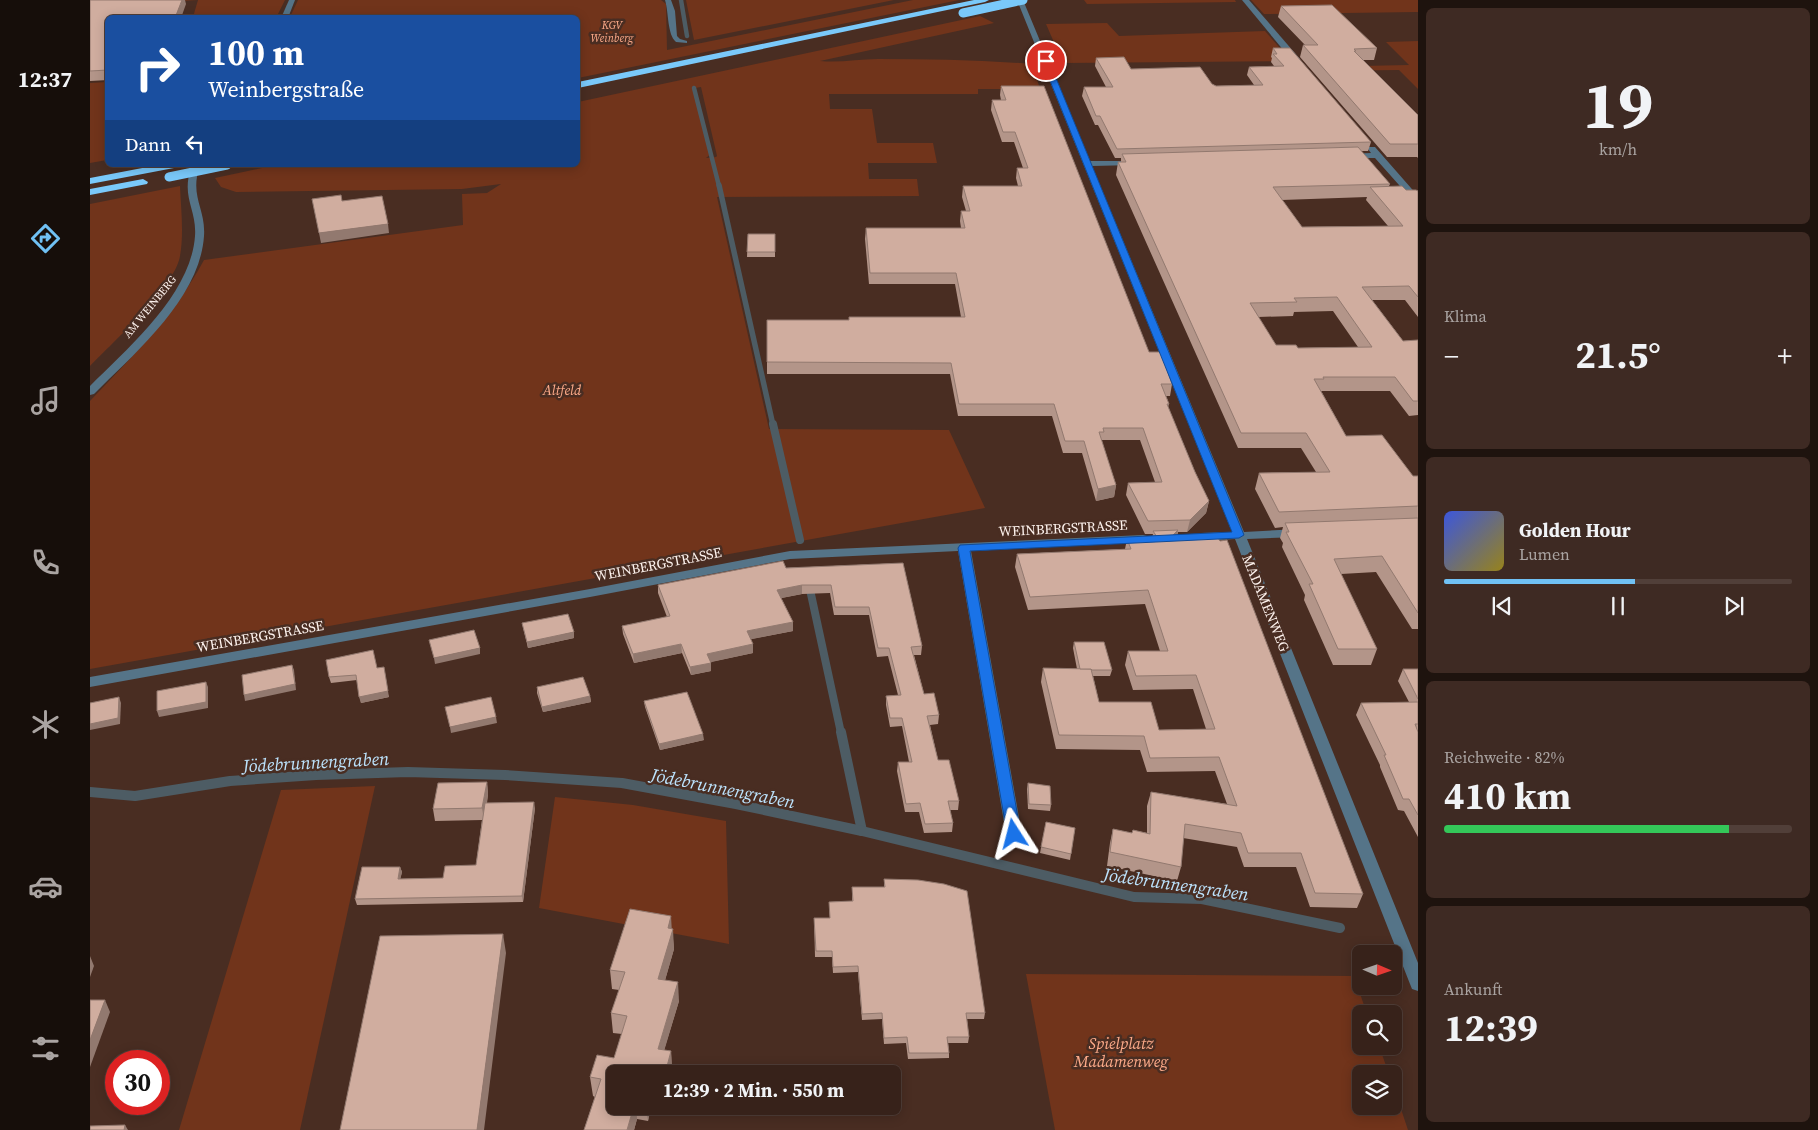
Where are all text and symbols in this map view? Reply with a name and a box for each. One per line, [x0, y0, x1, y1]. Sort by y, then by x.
park label: KGV Weinberg [591, 18, 634, 46]
text: 100 m [208, 29, 304, 77]
icon: right [125, 35, 190, 100]
pin [1025, 40, 1067, 82]
icon: arrive [1032, 47, 1060, 75]
text: 19 [1583, 61, 1653, 150]
text: 12:37 [18, 64, 72, 94]
text: Weinbergstraße [208, 74, 364, 104]
icon: left [181, 130, 209, 158]
text: Dann [125, 131, 171, 157]
text: km/h [1599, 138, 1637, 160]
icon: directions [28, 221, 63, 256]
street label: AM WEINBERG [120, 272, 180, 341]
text: Klima [1444, 305, 1487, 327]
text: 21.5° [1575, 329, 1661, 381]
text: − [1444, 337, 1459, 375]
text: + [1777, 337, 1792, 375]
park label: Altfeld [542, 380, 582, 400]
icon: music [28, 383, 63, 418]
street label: WEINBERGSTRASSE [998, 515, 1128, 541]
text: Golden Hour [1519, 517, 1631, 543]
street label: WEINBERGSTRASSE [593, 542, 723, 586]
text: Lumen [1519, 543, 1570, 565]
icon: phone [28, 545, 63, 580]
street label: MADAMENWEG [1237, 552, 1295, 655]
icon: previous [1488, 592, 1516, 620]
icon: pause [1604, 592, 1632, 620]
icon: next [1720, 592, 1748, 620]
street label: WEINBERGSTRASSE [195, 615, 325, 657]
icon: climate [28, 707, 63, 742]
water label: Jödebrunnengraben [239, 746, 390, 778]
text: Reichweite · 82% [1444, 746, 1564, 768]
water label: Jödebrunnengraben [646, 761, 797, 814]
text: 410 km [1444, 770, 1571, 822]
position arrow [987, 807, 1039, 859]
water label: Jödebrunnengraben [1099, 861, 1250, 907]
icon: car [28, 869, 63, 904]
north arrow [1352, 945, 1402, 995]
map controls [1352, 945, 1402, 1115]
text: Ankunft [1444, 978, 1502, 1000]
text: 12:39 [1444, 1002, 1538, 1054]
button: search [1352, 1005, 1402, 1055]
icon: filters [28, 1031, 63, 1066]
park label: Spielplatz Madamenweg [1073, 1032, 1169, 1072]
speed limit sign: 30 [105, 1050, 170, 1115]
button: layers [1352, 1065, 1402, 1115]
text: 12:39 · 2 Min. · 550 m [663, 1077, 844, 1103]

